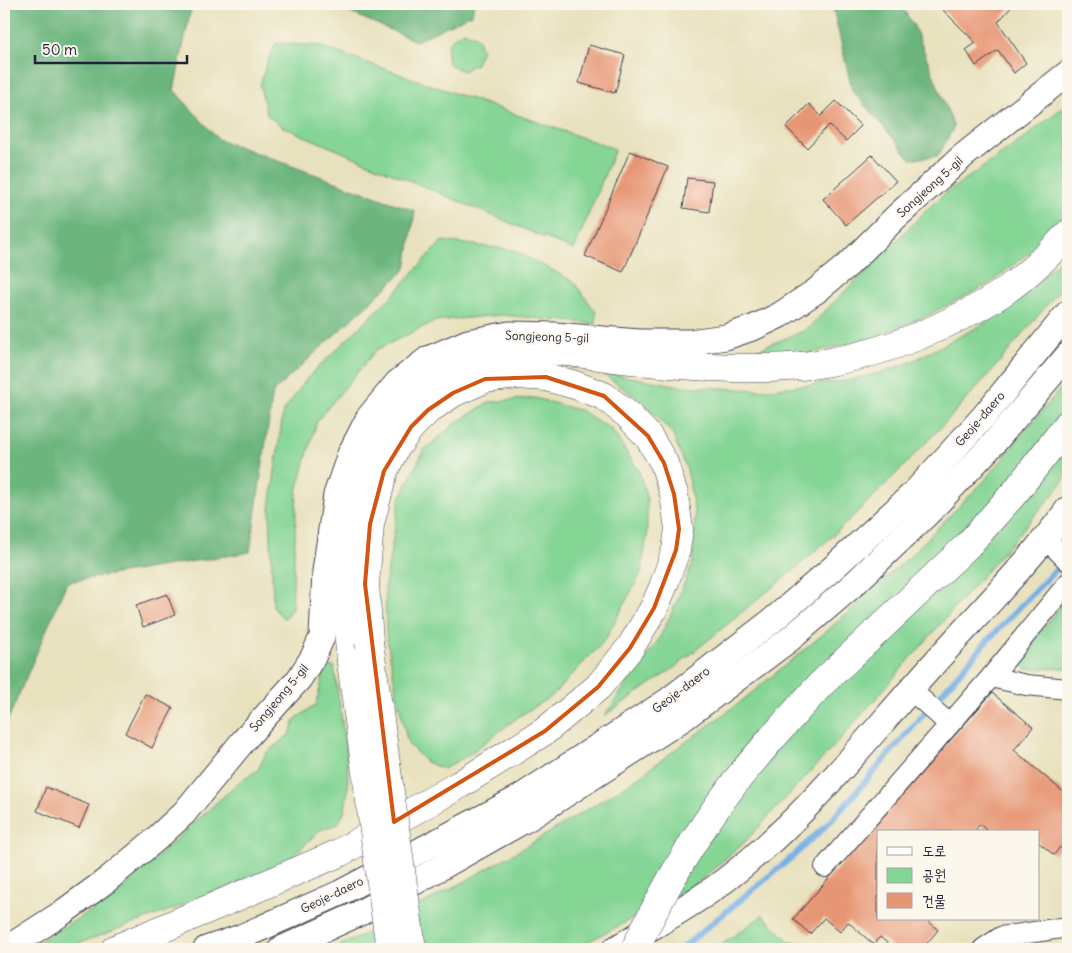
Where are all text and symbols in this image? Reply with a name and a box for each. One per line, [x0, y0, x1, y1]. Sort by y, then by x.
scale bar [35, 32, 188, 64]
text: 50 m [42, 40, 77, 59]
street label: Songjeong 5-gil [894, 153, 966, 220]
street label: Songjeong 5-gil [505, 328, 589, 345]
street label: Geoje-daero [952, 388, 1008, 449]
street label: Songjeong 5-gil [246, 661, 311, 735]
street label: Geoje-daero [649, 663, 713, 716]
legend [877, 830, 1040, 920]
text: 도로 [922, 841, 946, 860]
text: 공원 [922, 865, 946, 884]
street label: Geoje-daero [298, 873, 366, 916]
text: 건물 [922, 891, 946, 910]

